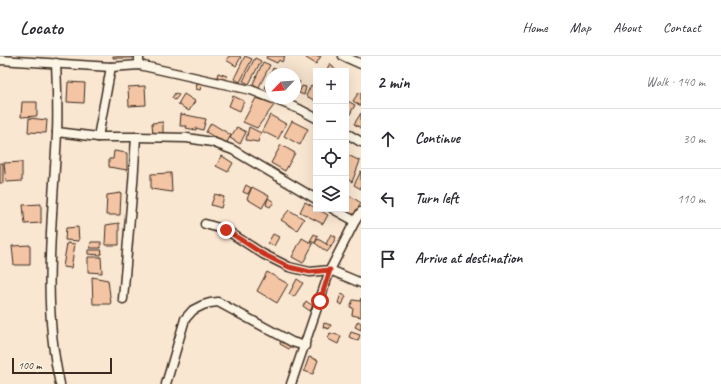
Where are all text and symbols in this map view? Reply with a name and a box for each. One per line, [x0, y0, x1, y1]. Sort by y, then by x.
text: Locato [20, 16, 63, 40]
text: Home [522, 19, 548, 36]
text: Map [570, 19, 591, 36]
text: About [613, 19, 641, 36]
text: Contact [663, 19, 701, 36]
north arrow [265, 68, 301, 104]
map controls [313, 68, 349, 212]
button: + [313, 68, 349, 104]
text: 2 min [377, 72, 410, 93]
text: Walk · 140 m [646, 74, 705, 90]
button: − [313, 104, 349, 140]
icon: ahead [377, 128, 399, 150]
text: Continue [415, 129, 460, 148]
text: 30 m [683, 131, 705, 147]
button: locate [313, 140, 349, 176]
button: layers [313, 176, 349, 212]
icon: left [377, 188, 399, 210]
text: Turn left [415, 189, 458, 208]
text: 110 m [677, 191, 705, 207]
route end [217, 221, 235, 239]
icon: arrive [377, 248, 399, 270]
text: Arrive at destination [415, 249, 522, 268]
route start [311, 292, 329, 310]
scale bar [12, 356, 112, 375]
text: 100 m [18, 358, 42, 372]

